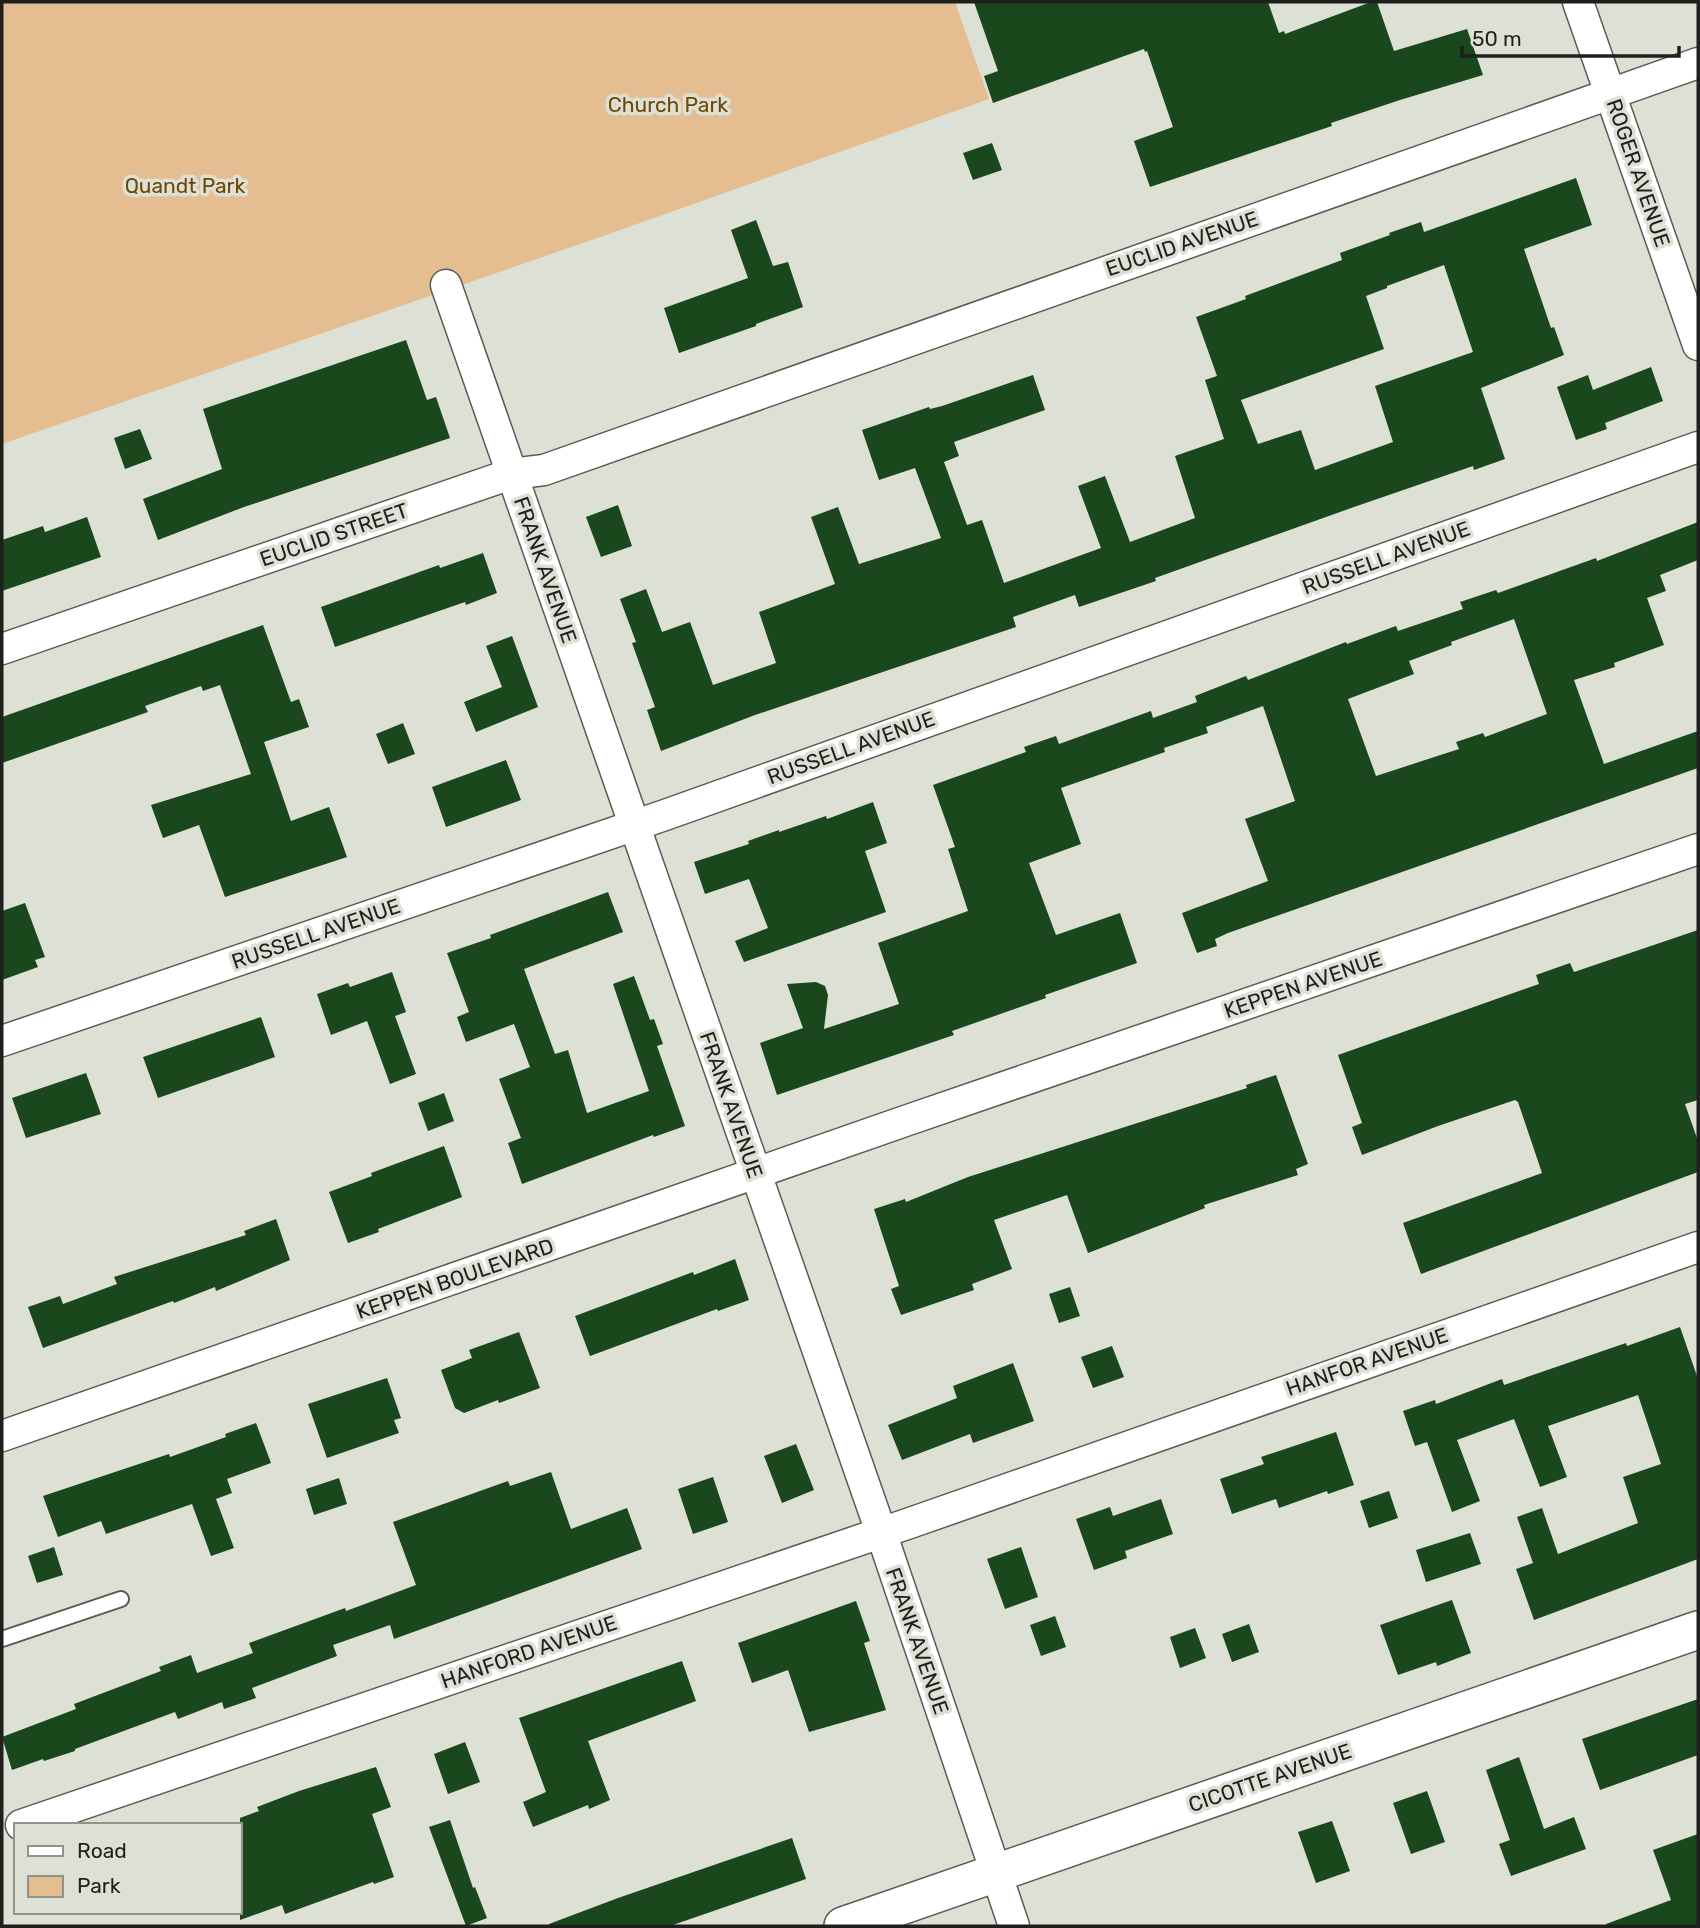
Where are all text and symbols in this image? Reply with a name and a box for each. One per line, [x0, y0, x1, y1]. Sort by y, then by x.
scale bar [1462, 14, 1679, 58]
text: 50 m [1472, 26, 1522, 51]
park label: Church Park [608, 92, 728, 117]
street label: ROGER AVENUE [1601, 96, 1676, 250]
park label: Quandt Park [125, 173, 246, 198]
street label: EUCLID AVENUE [1102, 206, 1261, 281]
street label: FRANK AVENUE [509, 493, 582, 646]
street label: EUCLID STREET [256, 497, 411, 572]
street label: RUSSELL AVENUE [1299, 516, 1473, 599]
street label: RUSSELL AVENUE [764, 706, 938, 789]
street label: RUSSELL AVENUE [228, 893, 403, 974]
street label: KEPPEN AVENUE [1220, 946, 1385, 1023]
street label: FRANK AVENUE [695, 1028, 768, 1181]
street label: KEPPEN BOULEVARD [353, 1233, 557, 1324]
street label: HANFOR AVENUE [1282, 1322, 1451, 1401]
street label: FRANK AVENUE [881, 1564, 954, 1717]
street label: HANFORD AVENUE [438, 1610, 620, 1693]
street label: CICOTTE AVENUE [1185, 1738, 1355, 1817]
legend [14, 1823, 242, 1914]
text: Road [77, 1838, 127, 1863]
text: Park [77, 1873, 121, 1898]

